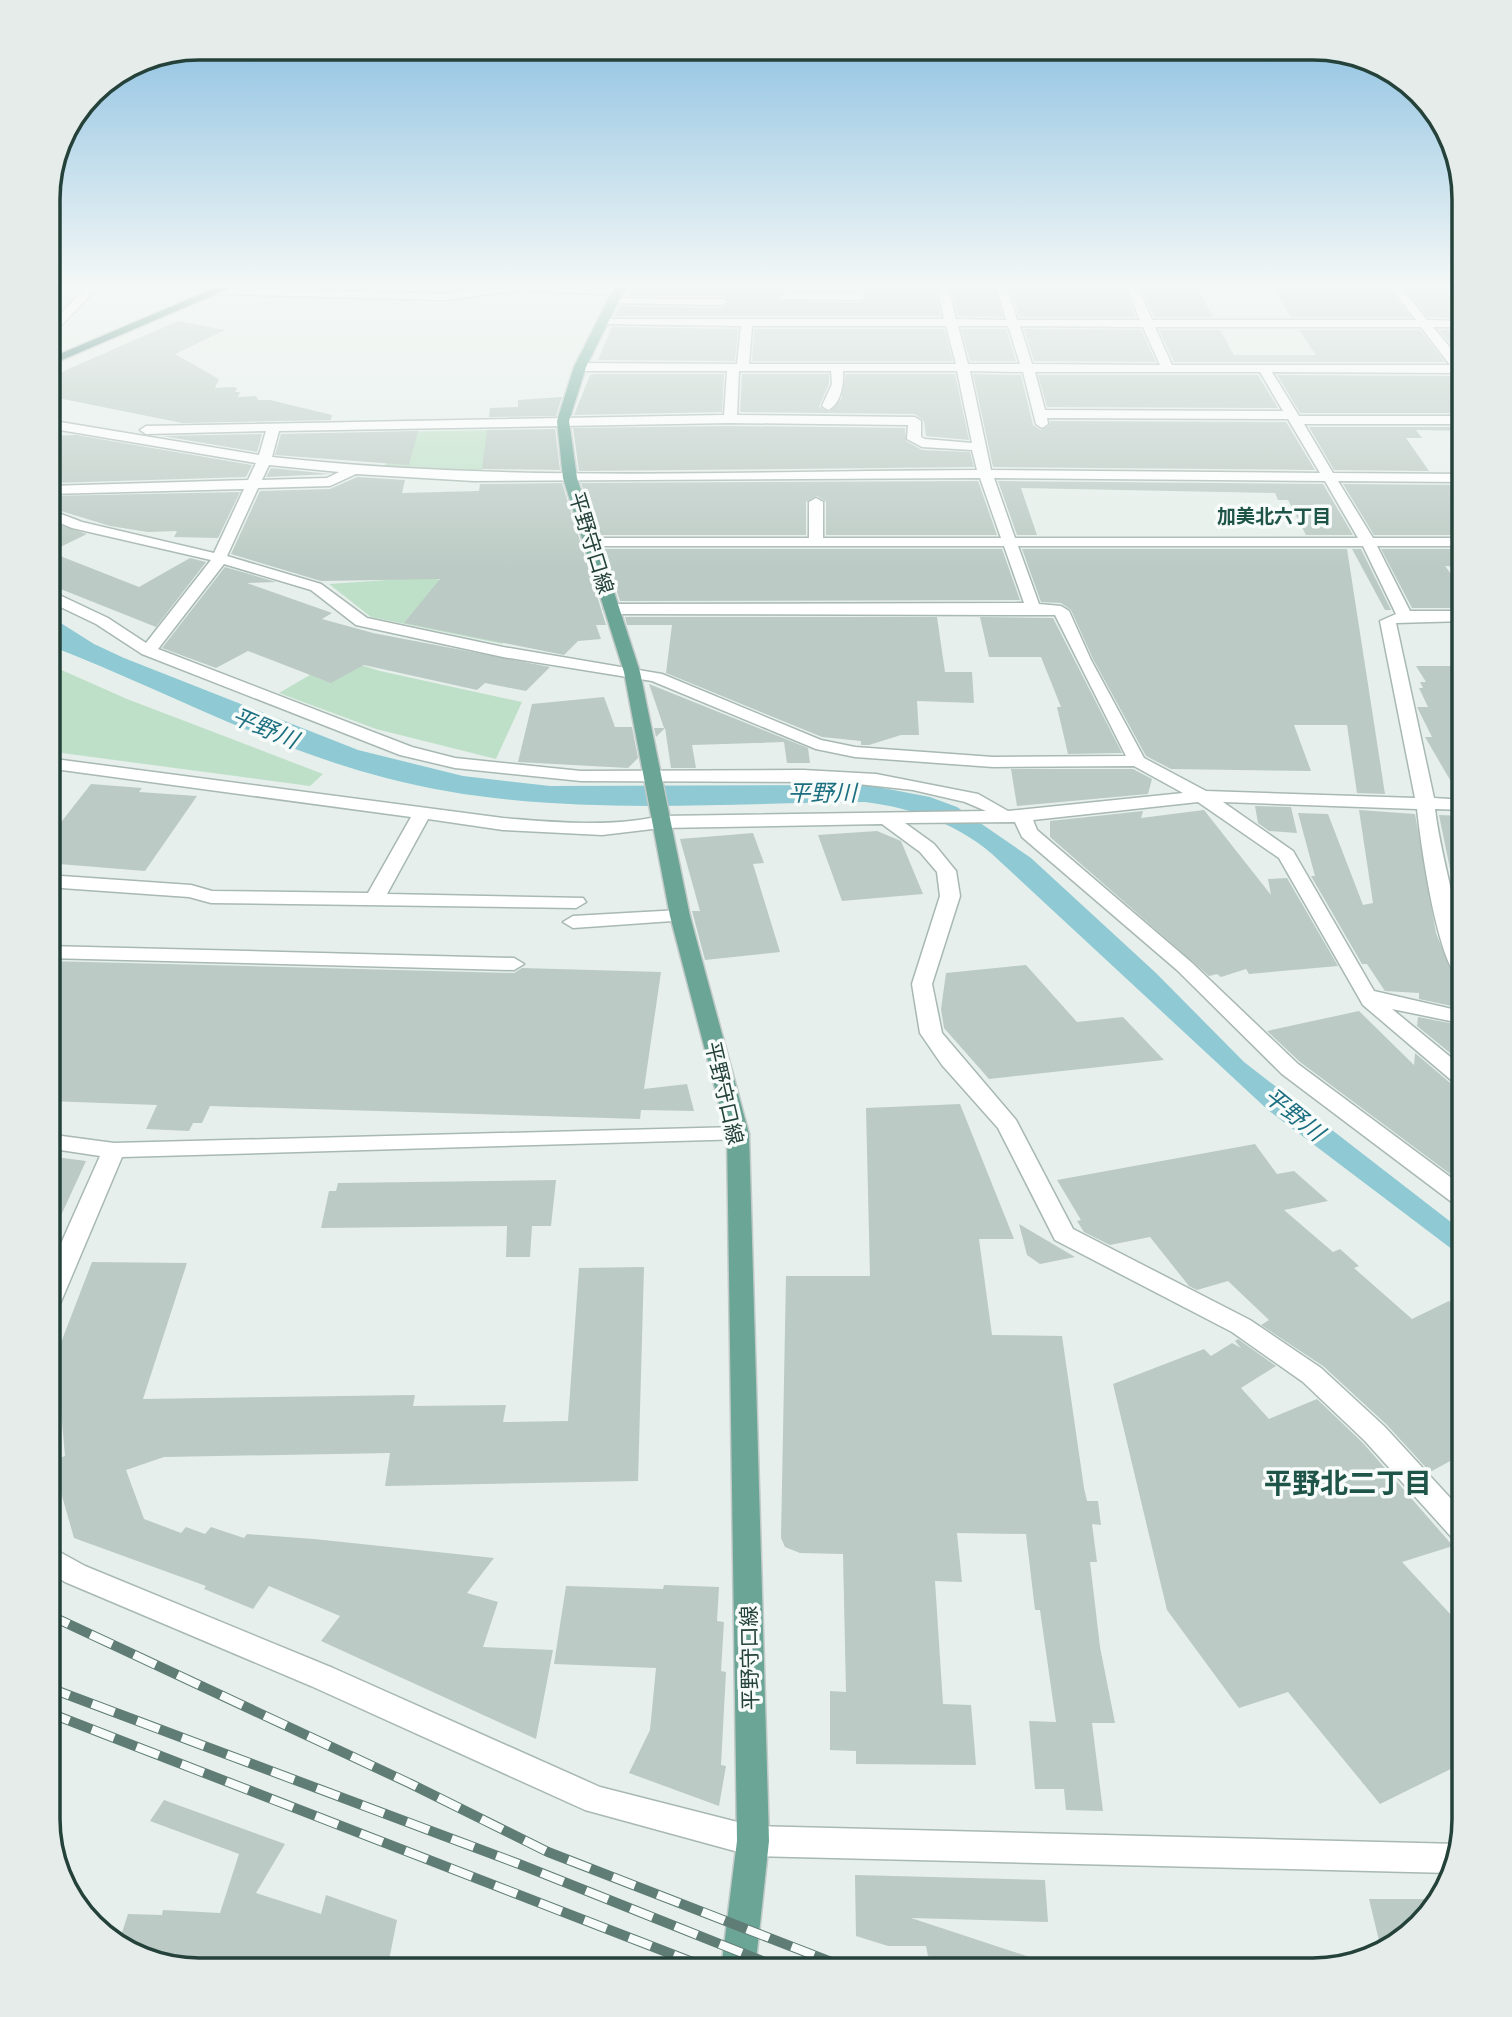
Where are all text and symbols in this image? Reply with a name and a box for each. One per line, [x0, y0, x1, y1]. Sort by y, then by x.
street label: 平野守口線 [564, 489, 619, 597]
district label: 加美北六丁目 [1217, 505, 1331, 528]
water label: 平野川 [228, 702, 305, 756]
water label: 平野川 [788, 779, 860, 807]
street label: 平野守口線 [700, 1039, 748, 1147]
water label: 平野川 [1258, 1081, 1332, 1148]
district label: 平野北二丁目 [1264, 1467, 1432, 1500]
street label: 平野守口線 [736, 1605, 763, 1711]

